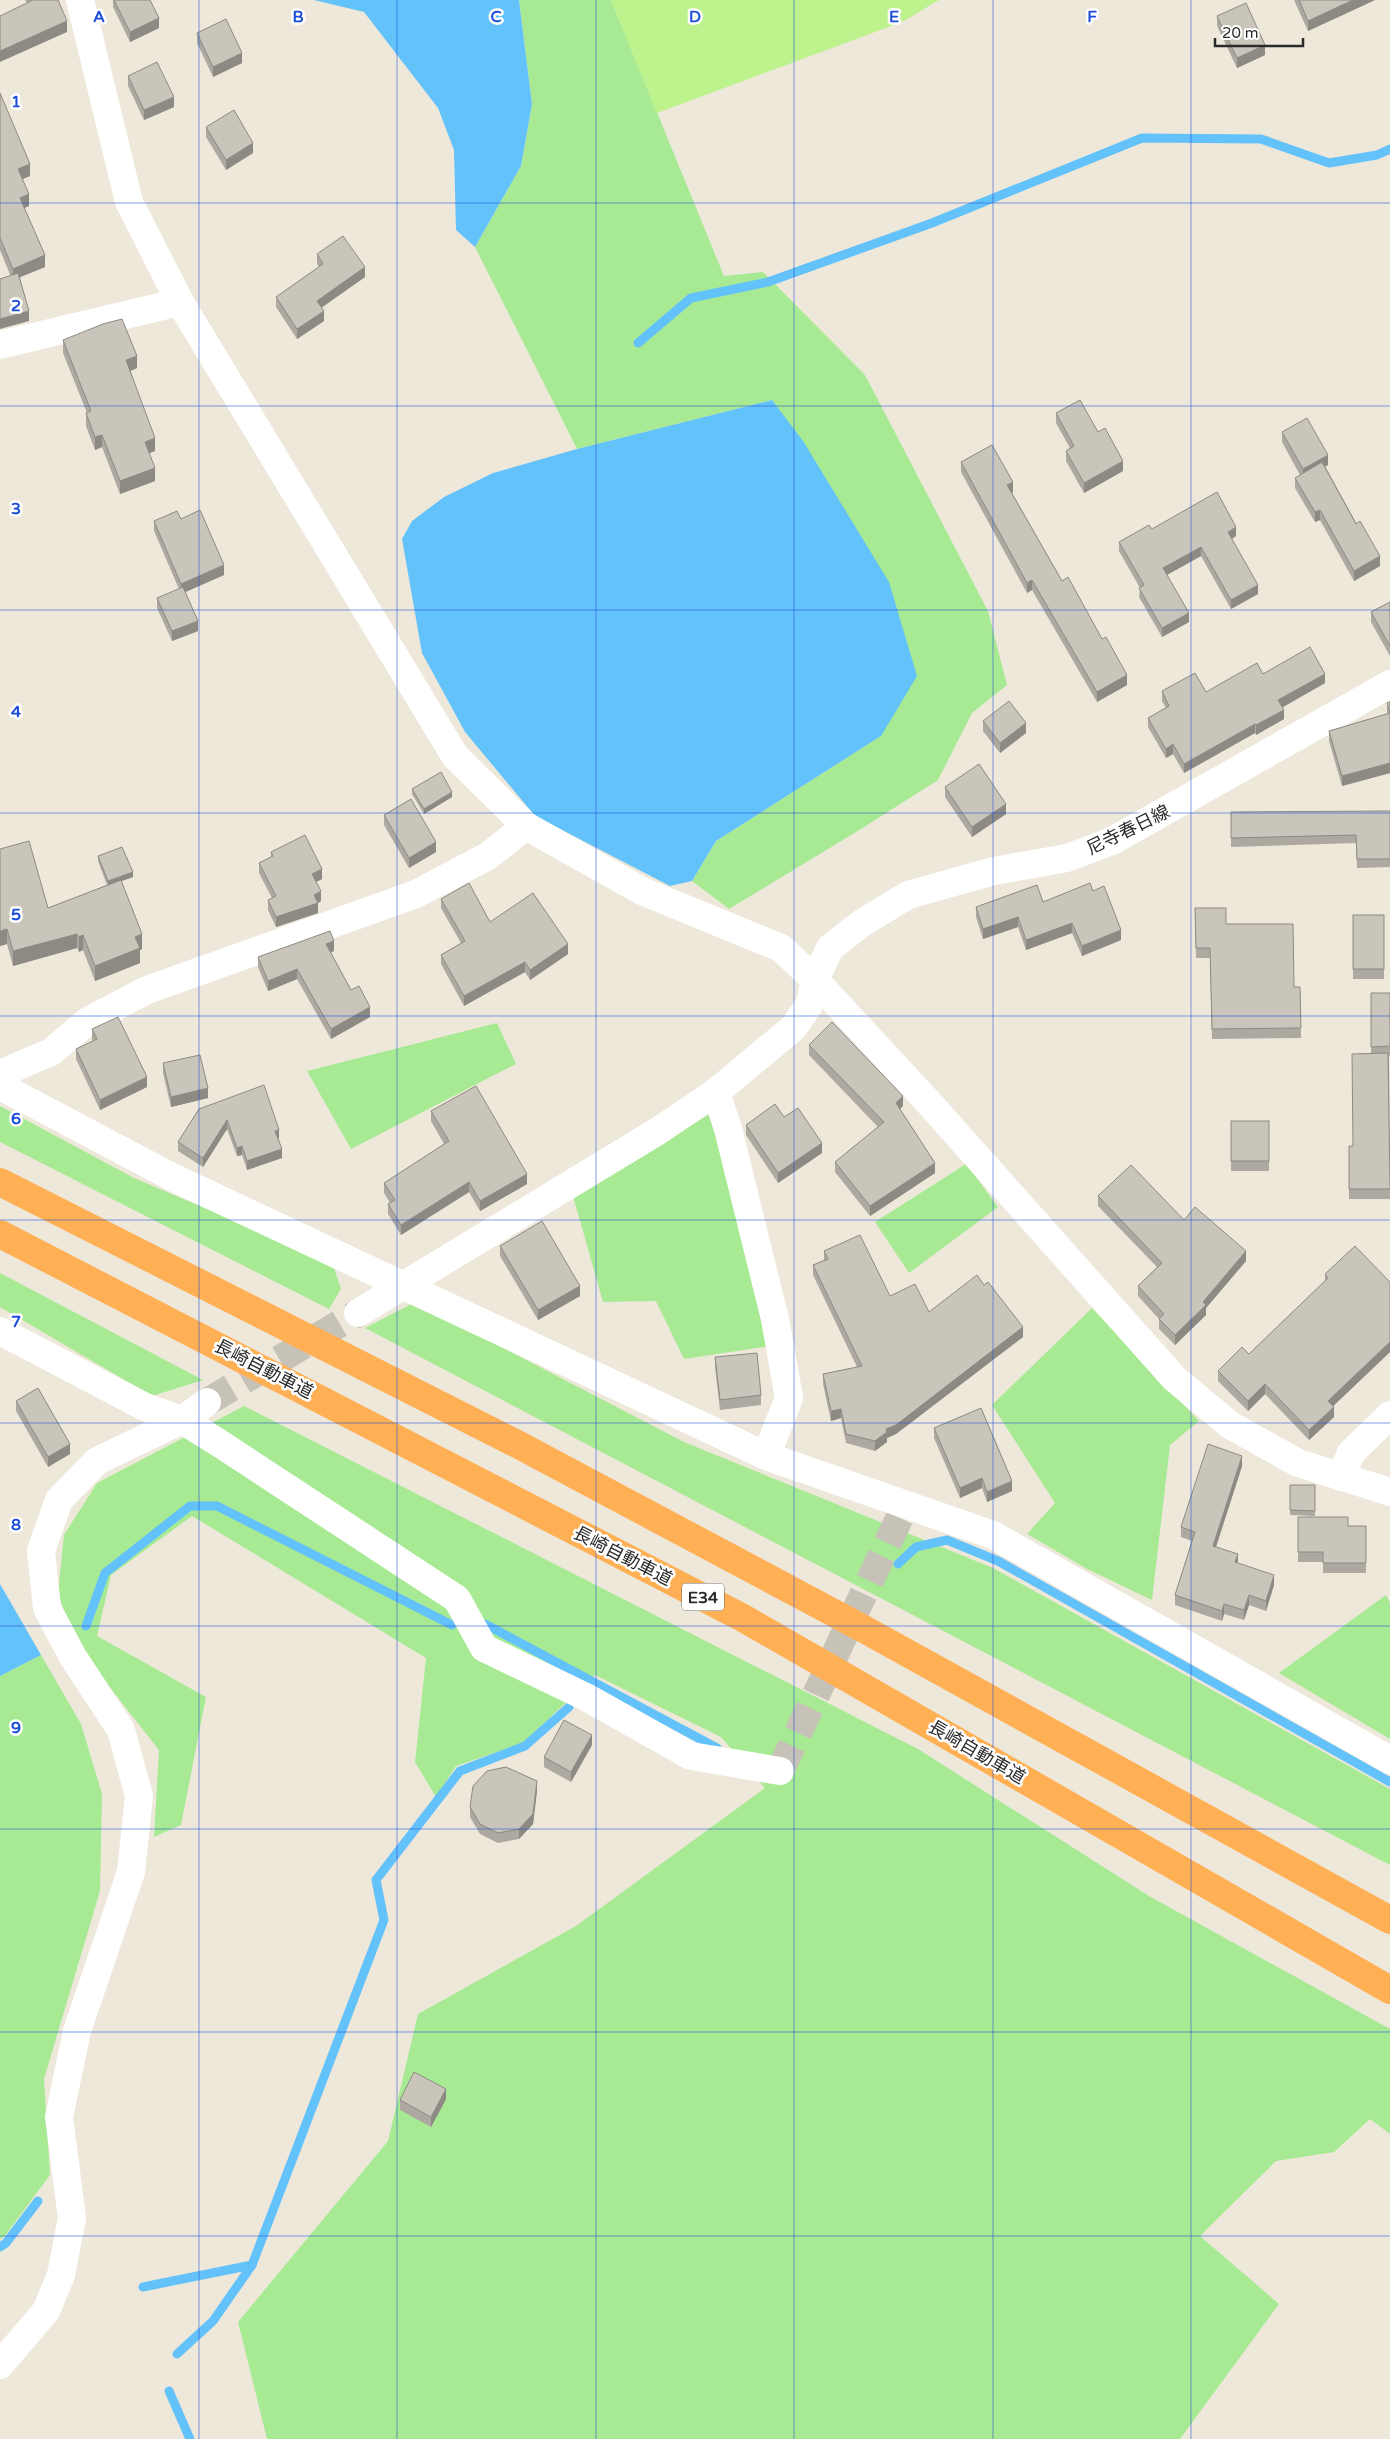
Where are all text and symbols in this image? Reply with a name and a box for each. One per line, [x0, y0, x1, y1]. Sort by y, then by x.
text: A [93, 7, 105, 27]
text: B [292, 7, 304, 27]
text: C [490, 7, 502, 27]
text: D [689, 7, 701, 27]
text: E [889, 7, 899, 27]
text: F [1087, 7, 1097, 27]
scale bar [1215, 15, 1302, 47]
text: 20 m [1222, 24, 1259, 42]
text: 1 [11, 92, 21, 112]
text: 2 [11, 296, 21, 316]
text: 3 [11, 499, 21, 519]
text: 4 [11, 702, 21, 722]
street label: 尼寺春日線 [1083, 800, 1173, 860]
text: 5 [11, 905, 21, 925]
text: 6 [11, 1109, 21, 1129]
text: 7 [11, 1312, 21, 1332]
street label: 長崎自動車道 [211, 1335, 317, 1403]
text: 8 [11, 1515, 21, 1535]
street label: 長崎自動車道 [570, 1522, 676, 1590]
road number: E34 [682, 1584, 724, 1610]
street label: 長崎自動車道 [925, 1715, 1029, 1789]
text: 9 [11, 1718, 21, 1738]

